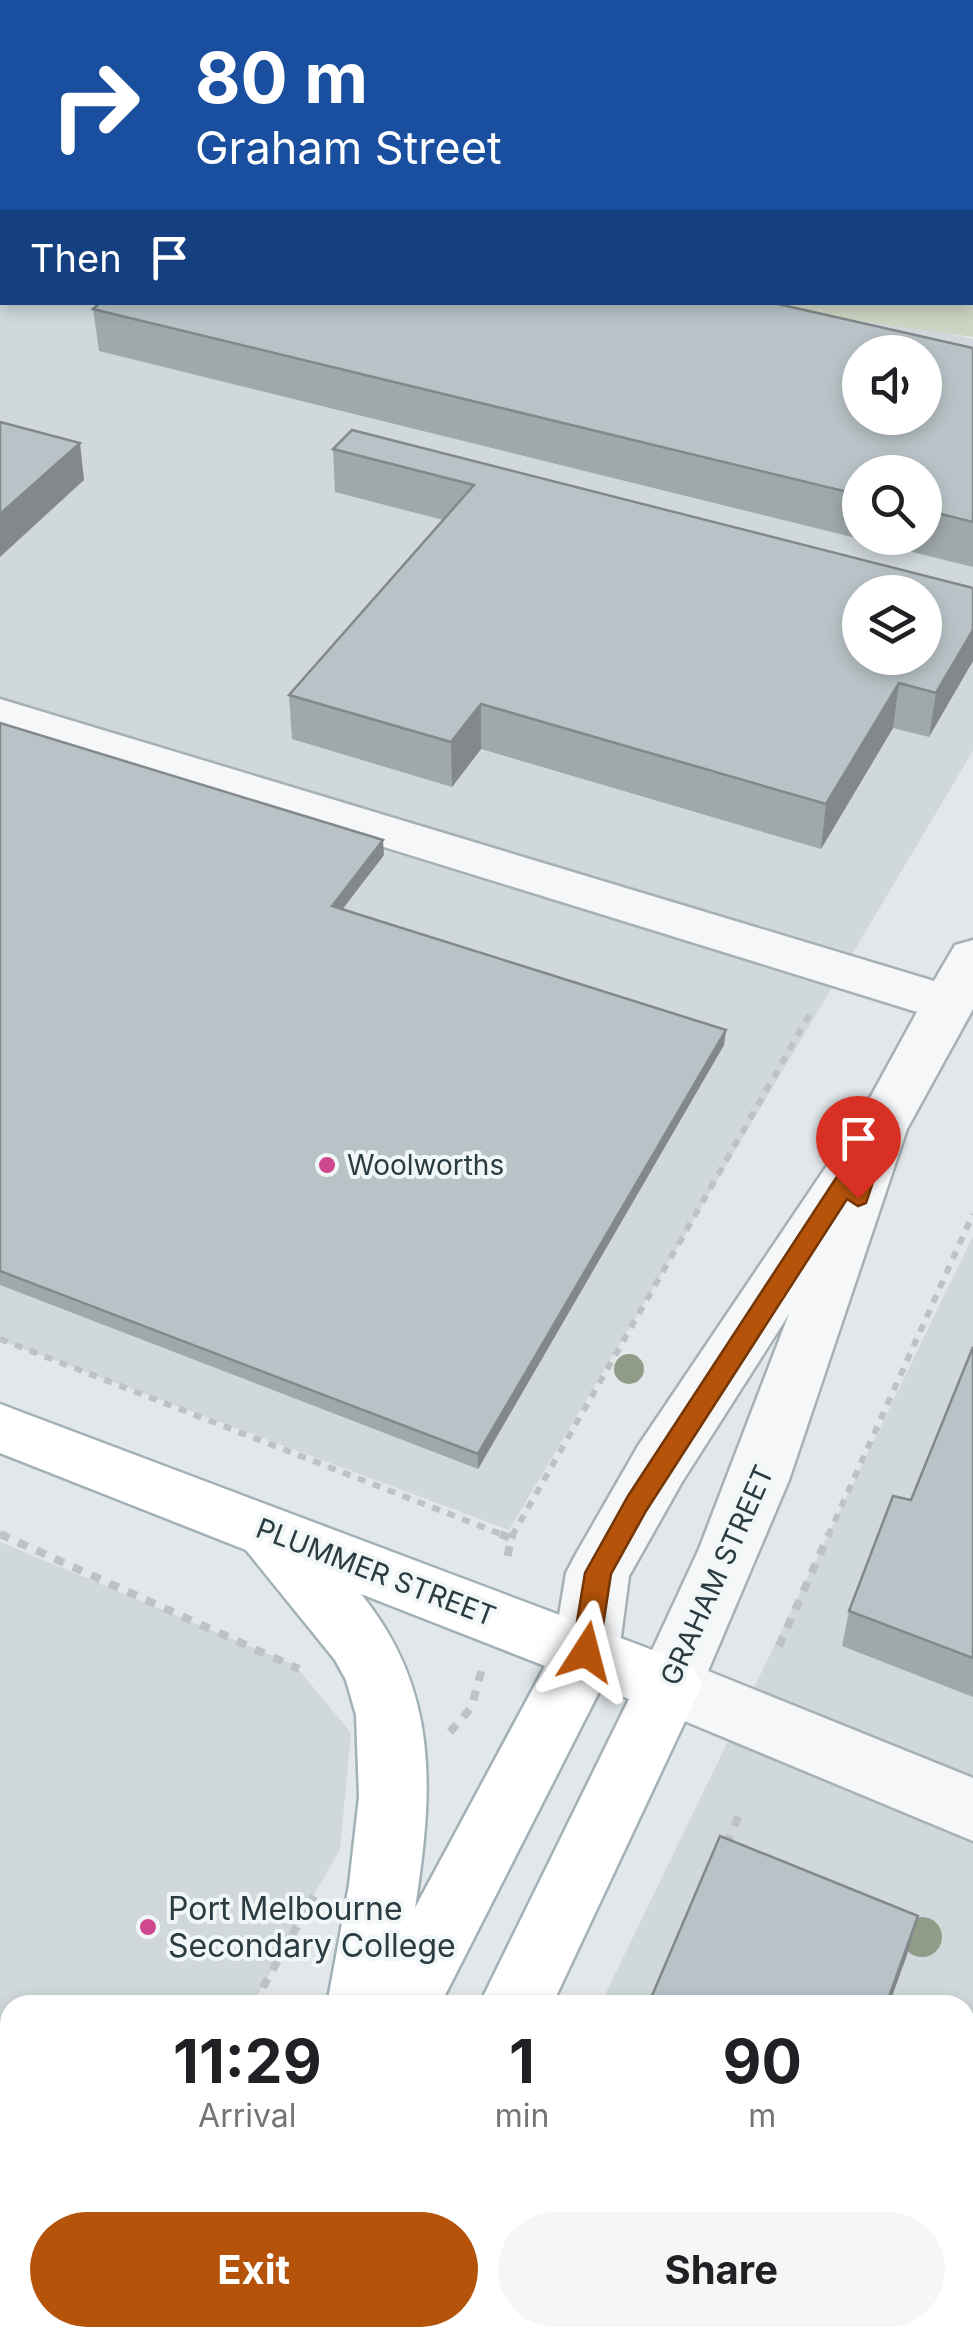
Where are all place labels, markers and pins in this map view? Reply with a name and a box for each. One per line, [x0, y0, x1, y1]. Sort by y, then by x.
pin [816, 1096, 901, 1199]
place label: Woolworths [347, 1148, 504, 1182]
marker: Woolworths [316, 1154, 338, 1176]
place label: Port Melbourne Secondary College [168, 1889, 456, 1965]
marker: Port Melbourne Secondary College [137, 1916, 159, 1938]

